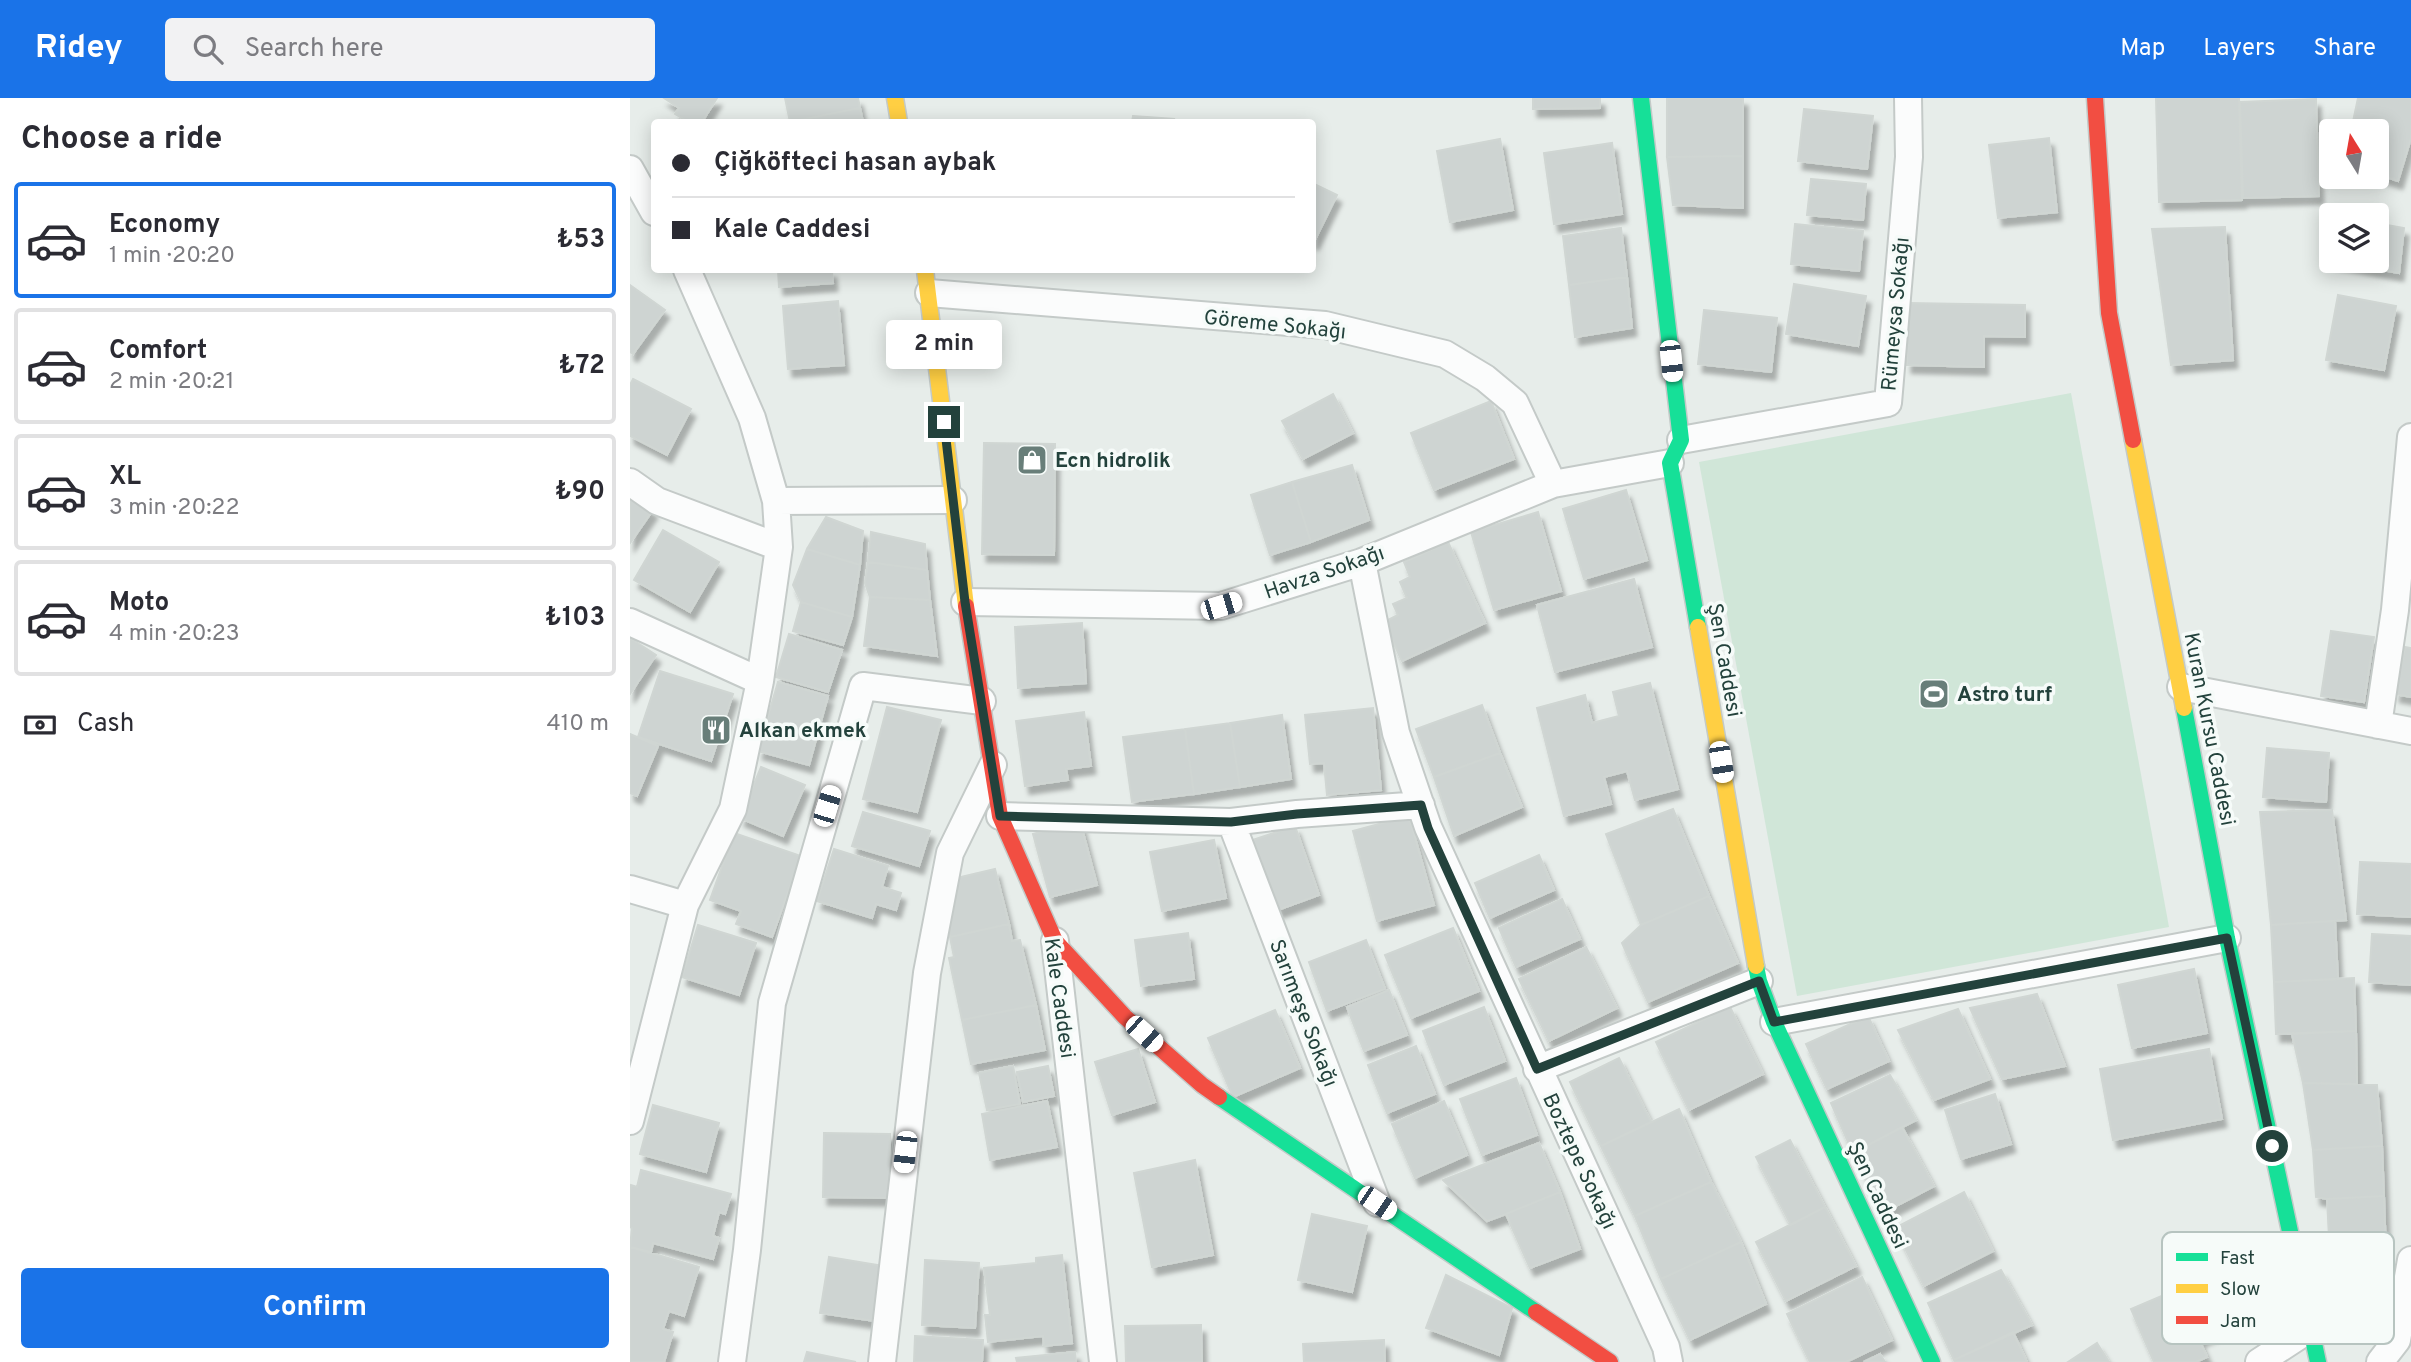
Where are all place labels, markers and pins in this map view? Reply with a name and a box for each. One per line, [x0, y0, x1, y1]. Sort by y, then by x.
shop icon: Ecn hidrolik [1015, 443, 1049, 477]
place label: Ecn hidrolik [1055, 448, 1171, 475]
sports icon: Astro turf [1917, 677, 1951, 711]
place label: Astro turf [1957, 682, 2053, 709]
restaurant icon: Alkan ekmek [699, 713, 733, 747]
place label: Alkan ekmek [739, 718, 867, 745]

